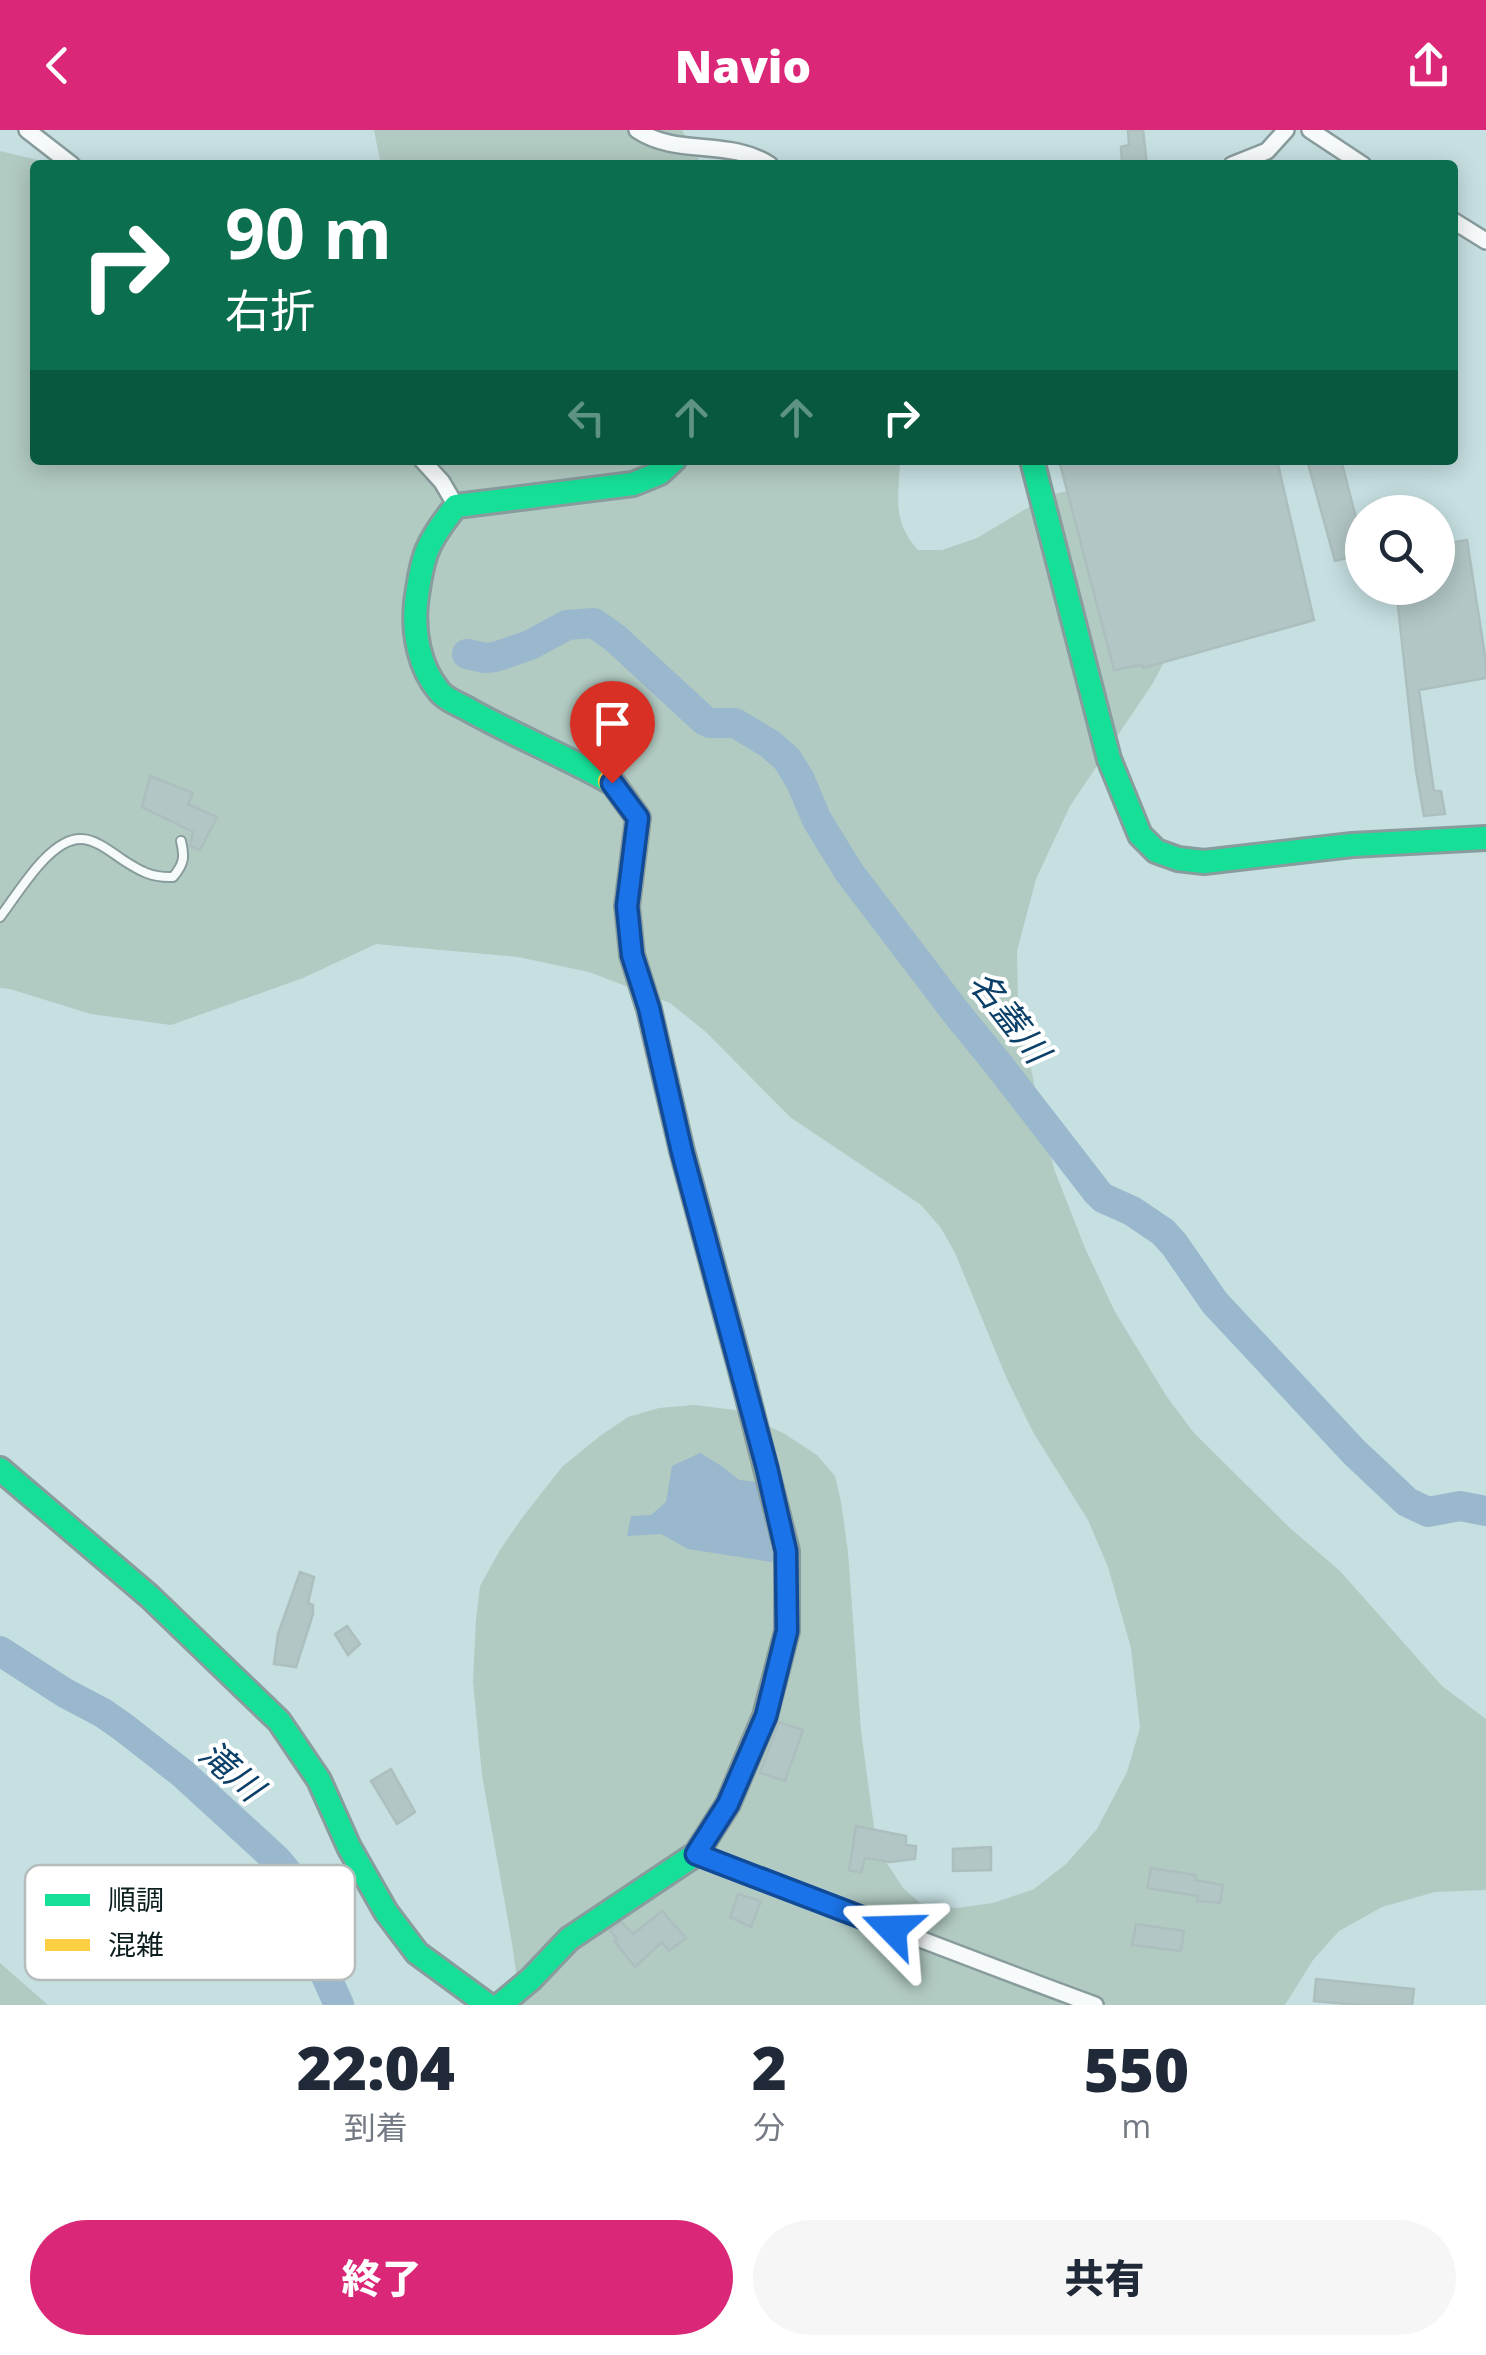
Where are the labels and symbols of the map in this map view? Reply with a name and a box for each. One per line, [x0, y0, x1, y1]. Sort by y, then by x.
pin [570, 681, 655, 784]
water label: 名蓋川 [959, 960, 1063, 1075]
water label: 滝川 [190, 1729, 277, 1813]
legend [25, 1865, 355, 1980]
position arrow [840, 1877, 944, 1981]
text: 順調 [108, 1880, 164, 1918]
text: 混雑 [108, 1925, 164, 1963]

